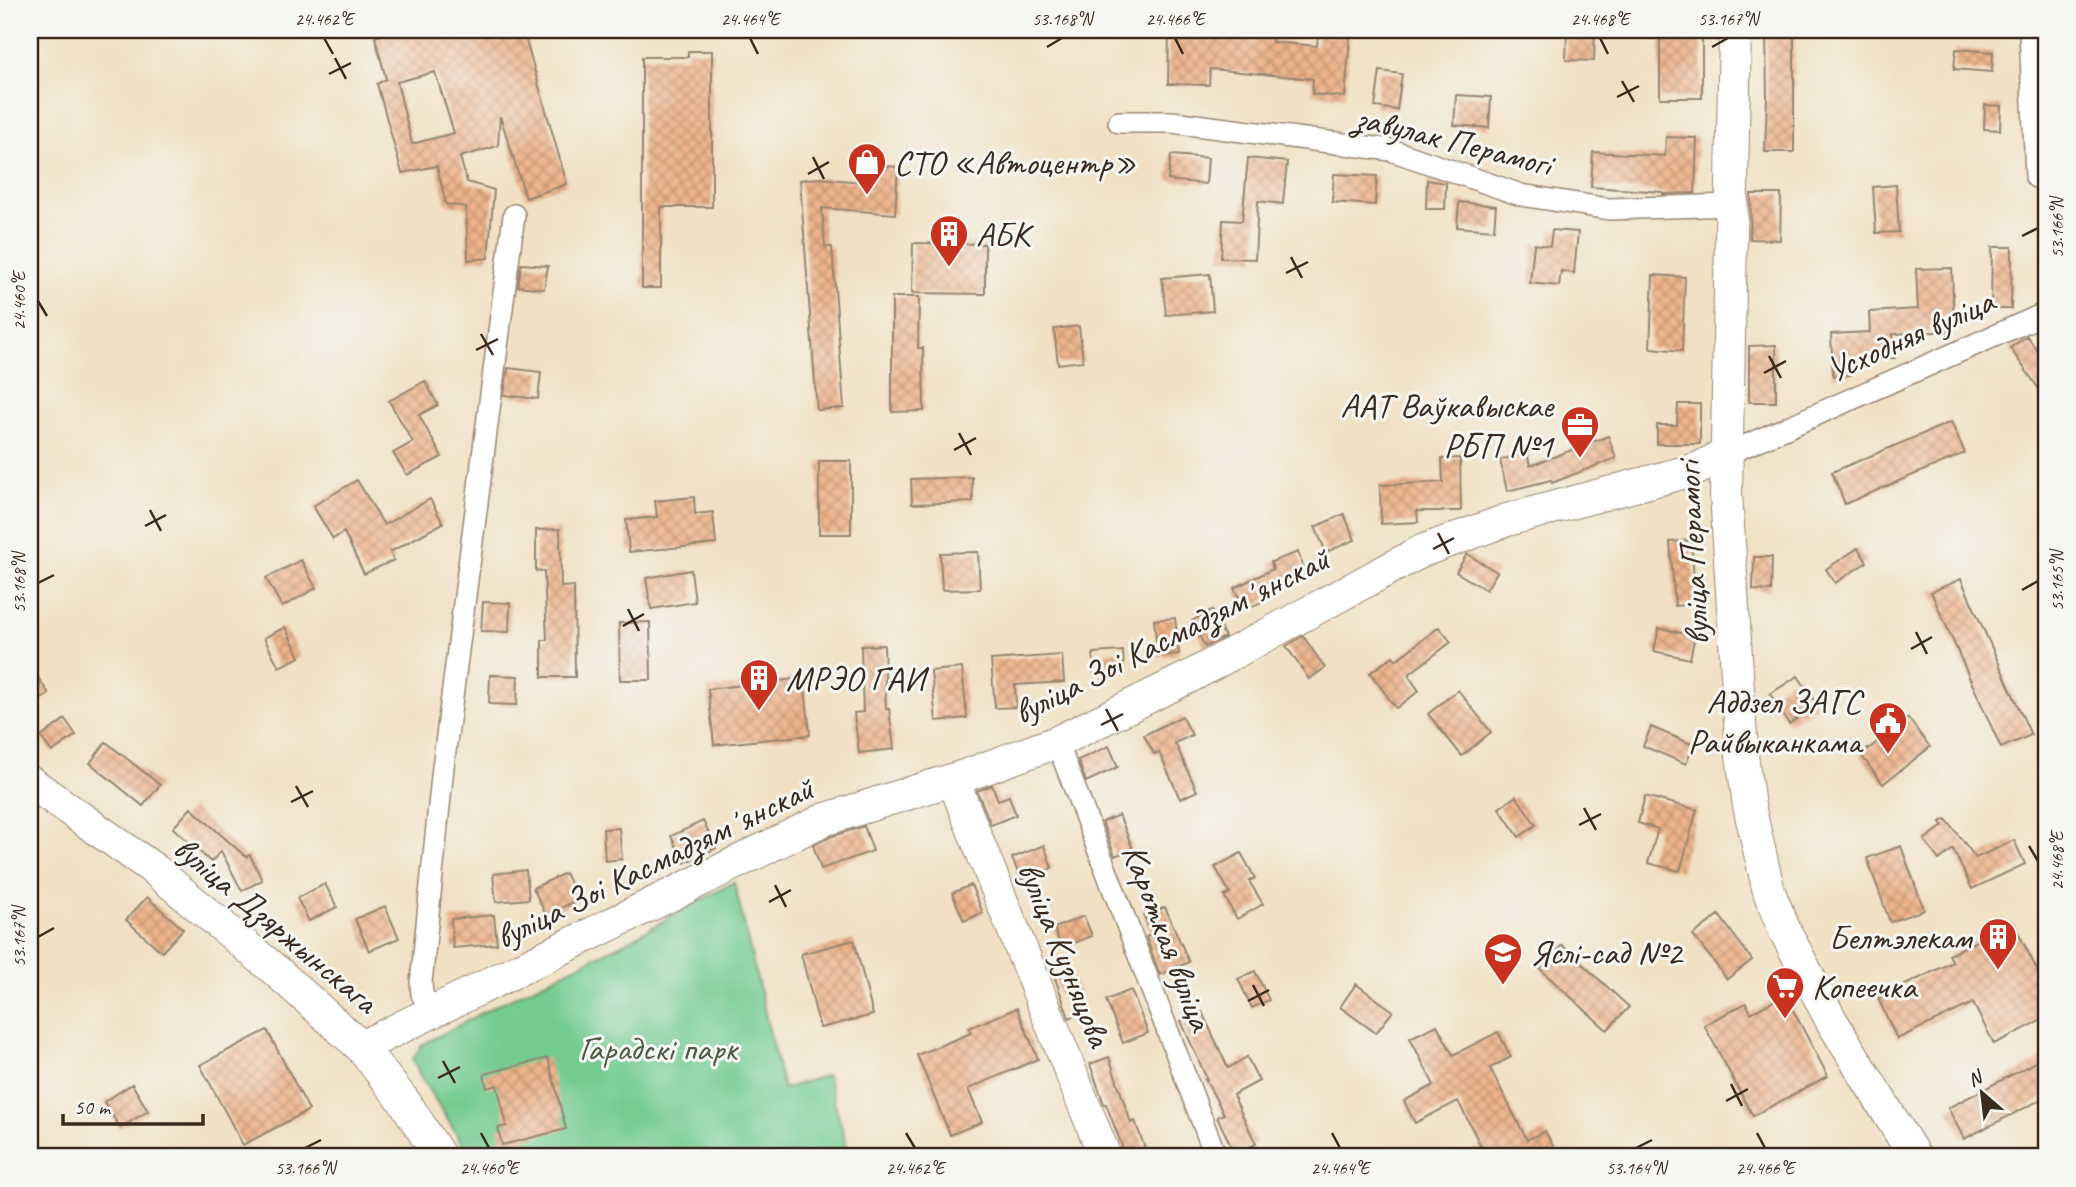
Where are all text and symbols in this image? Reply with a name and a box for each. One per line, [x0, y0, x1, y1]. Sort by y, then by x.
text: 24.462°E [295, 8, 356, 30]
text: 24.464°E [721, 8, 782, 30]
text: 53.168°N [1032, 8, 1095, 30]
text: 24.466°E [1146, 8, 1207, 30]
text: 24.468°E [1571, 8, 1632, 30]
text: 53.167°N [1698, 8, 1761, 30]
street label: завулак Перамогі [1347, 93, 1561, 188]
place label: СТО «Автоцентр» [894, 140, 1137, 185]
shop icon: СТО «Автоцентр» [846, 141, 888, 196]
text: 53.166°N [2046, 195, 2068, 258]
place label: АБК [976, 212, 1034, 257]
building icon: АБК [928, 213, 970, 268]
text: 24.460°E [8, 269, 30, 330]
street label: Усходняя вуліца [1819, 277, 2003, 392]
place label: ААТ Ваўкавыскае РБП №1 [1340, 383, 1556, 468]
office icon: ААТ Ваўкавыскае РБП №1 [1559, 404, 1601, 459]
street label: вуліца Перамогі [1665, 455, 1720, 646]
street label: вуліца Зоі Касмадзямʼянскай [1006, 535, 1339, 735]
text: 53.165°N [2046, 548, 2068, 611]
text: 53.168°N [8, 550, 30, 613]
place label: МРЭО ГАИ [786, 656, 929, 701]
building icon: МРЭО ГАИ [738, 657, 780, 712]
place label: Аддзел ЗАГС Райвыканкама [1688, 679, 1865, 764]
public building icon: Аддзел ЗАГС Райвыканкама [1867, 700, 1909, 755]
street label: вуліца Зоі Касмадзямʼянскай [488, 765, 823, 959]
street label: вуліца Дзяржынскага [164, 826, 389, 1024]
text: 24.468°E [2046, 829, 2068, 890]
street label: Кароткая вуліца [1111, 838, 1225, 1039]
street label: вуліца Кузняцова [1007, 855, 1123, 1055]
text: 53.167°N [8, 904, 30, 967]
place label: Белтэлекам [1829, 915, 1974, 960]
building icon: Белтэлекам [1977, 916, 2019, 971]
place label: Яслі-сад №2 [1530, 930, 1685, 975]
school or university icon: Яслі-сад №2 [1482, 931, 1524, 986]
place label: Копеечка [1812, 964, 1919, 1009]
supermarket icon: Копеечка [1764, 965, 1806, 1020]
park label: Гарадскі парк [579, 1026, 739, 1071]
north arrow [1946, 1058, 2016, 1128]
text: N [1964, 1064, 1988, 1092]
scale bar [63, 1082, 203, 1126]
text: 50 m [74, 1094, 112, 1120]
text: 53.166°N [275, 1157, 338, 1179]
text: 24.460°E [460, 1157, 521, 1179]
text: 24.462°E [886, 1157, 947, 1179]
text: 24.464°E [1311, 1157, 1372, 1179]
text: 53.164°N [1606, 1157, 1669, 1179]
text: 24.466°E [1736, 1157, 1797, 1179]

